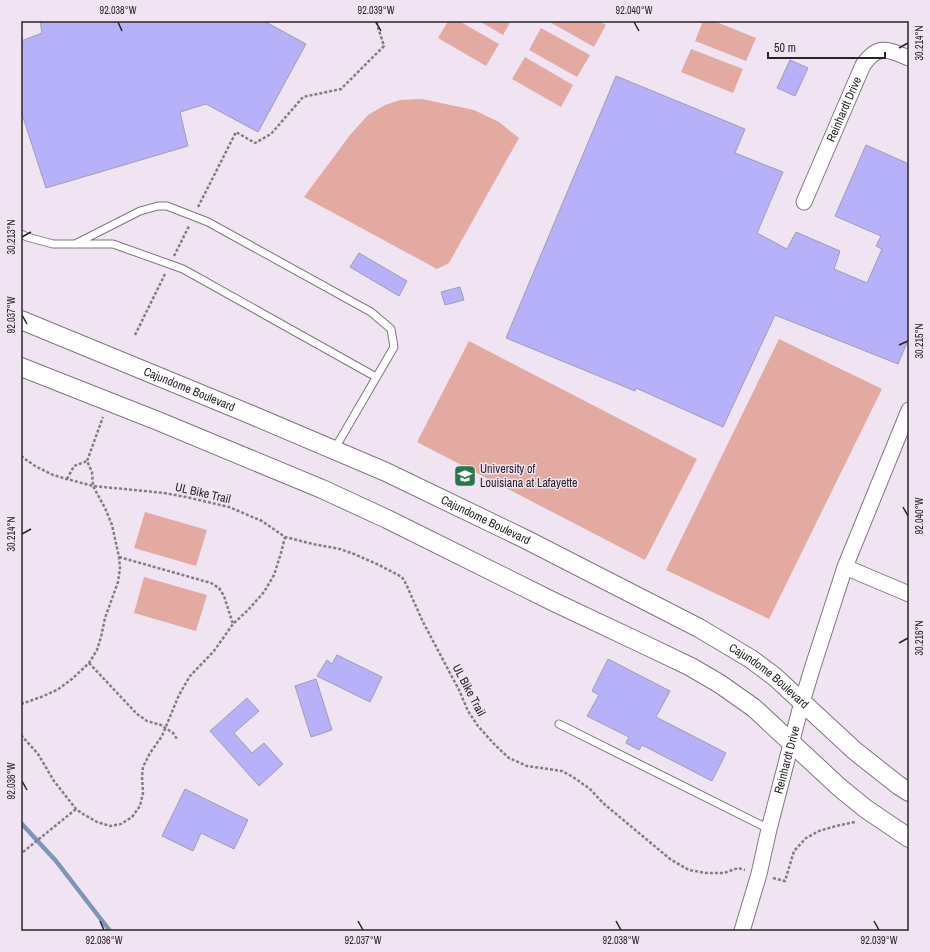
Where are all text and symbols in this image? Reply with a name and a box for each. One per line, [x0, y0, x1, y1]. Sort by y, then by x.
text: 92.038°W [100, 4, 137, 17]
text: 92.039°W [358, 4, 395, 17]
text: 92.040°W [616, 4, 653, 17]
text: 30.214°N [913, 25, 926, 61]
scale bar [768, 34, 885, 60]
text: 50 m [774, 40, 796, 56]
street label: Reinhardt Drive [823, 74, 865, 144]
text: 30.213°N [5, 219, 18, 255]
text: 92.037°W [5, 296, 18, 333]
text: 30.215°N [913, 323, 926, 359]
street label: Cajundome Boulevard [141, 363, 237, 415]
place label: University of Louisiana at Lafayette [480, 461, 577, 491]
school or university icon: University of Louisiana at Lafayette [452, 463, 478, 489]
street label: UL Bike Trail [174, 479, 232, 507]
street label: Cajundome Boulevard [438, 492, 533, 548]
text: 92.040°W [913, 497, 926, 534]
text: 30.214°N [5, 516, 18, 552]
text: 30.216°N [913, 620, 926, 656]
street label: Cajundome Boulevard [726, 640, 812, 712]
street label: UL Bike Trail [449, 661, 489, 719]
street label: Reinhardt Drive [770, 724, 803, 796]
text: 92.036°W [5, 762, 18, 799]
text: 92.036°W [86, 934, 123, 947]
text: 92.037°W [345, 934, 382, 947]
text: 92.038°W [603, 934, 640, 947]
text: 92.039°W [861, 934, 898, 947]

